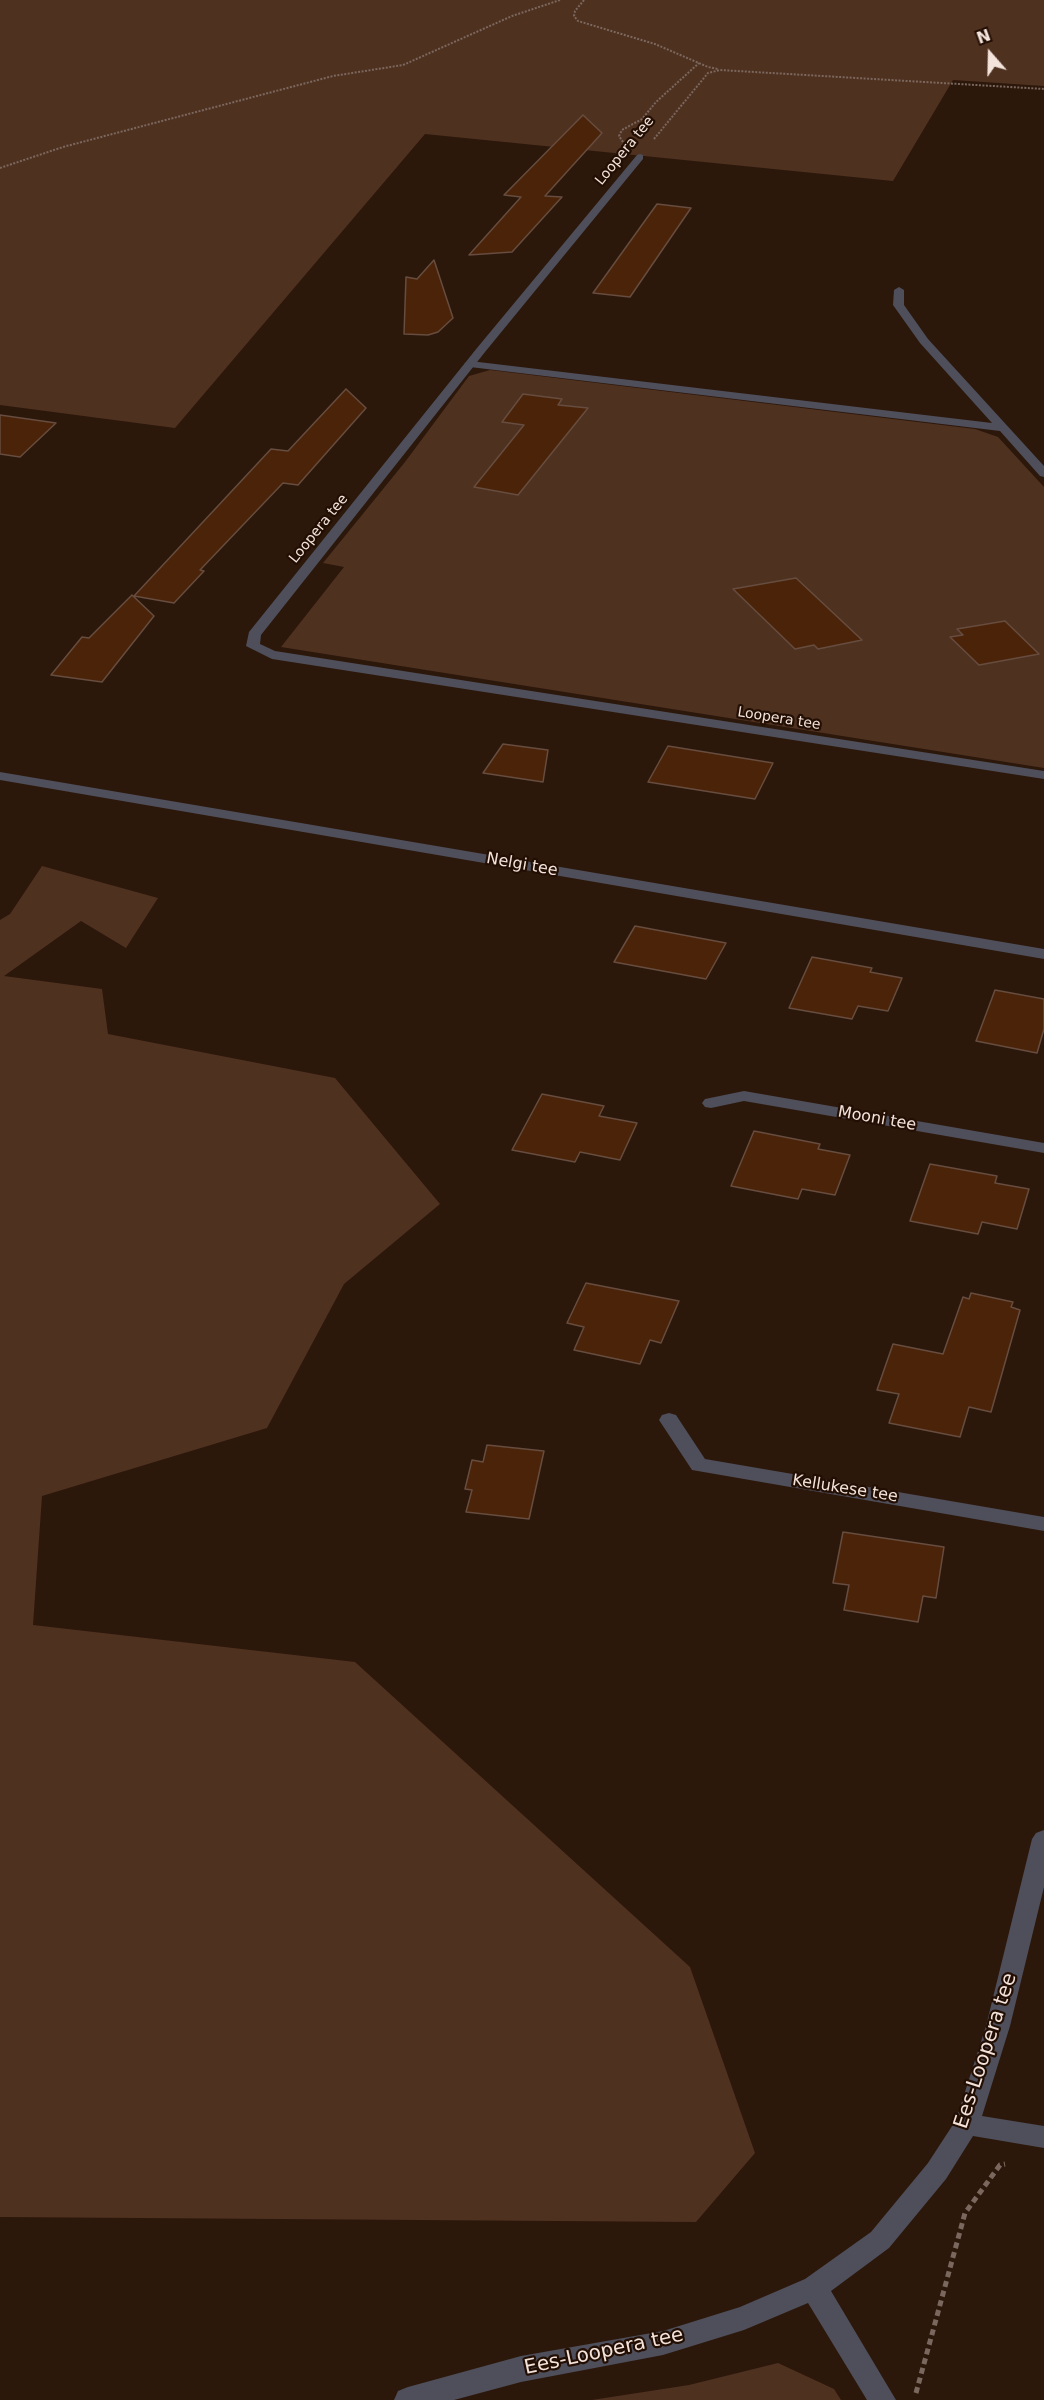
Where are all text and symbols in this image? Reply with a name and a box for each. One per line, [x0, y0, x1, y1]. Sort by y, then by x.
north arrow [960, 24, 1020, 84]
text: N [974, 25, 993, 48]
street label: Loopera tee [592, 113, 658, 189]
street label: Loopera tee [286, 491, 352, 567]
street label: Loopera tee [736, 704, 822, 734]
street label: Nelgi tee [485, 849, 559, 881]
street label: Mooni tee [836, 1103, 918, 1135]
street label: Kellukese tee [791, 1471, 899, 1507]
street label: Ees-Loopera tee [950, 1970, 1022, 2132]
street label: Ees-Loopera tee [522, 2323, 686, 2381]

